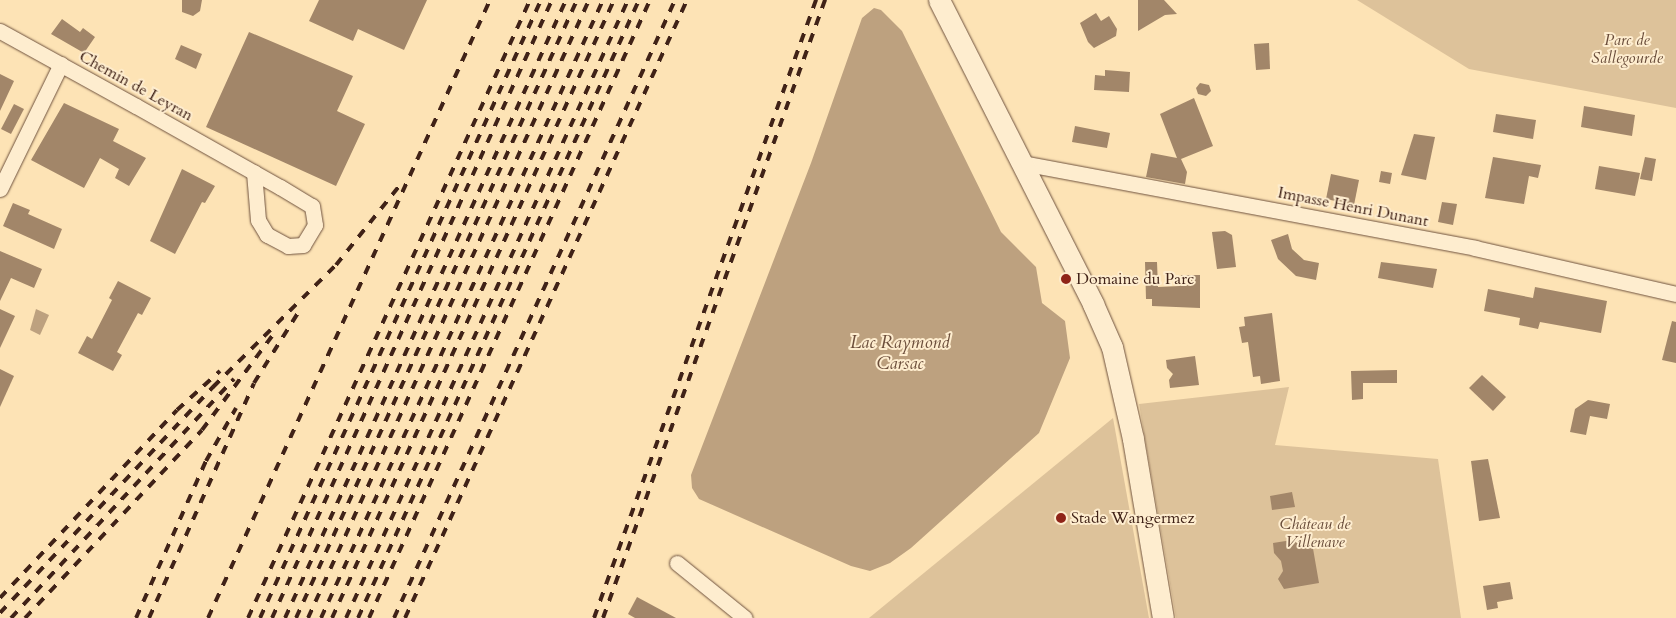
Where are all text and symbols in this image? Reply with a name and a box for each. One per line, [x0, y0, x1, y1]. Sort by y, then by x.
park label: Parc de Sallegourde [1591, 30, 1663, 68]
street label: Chemin de Leyran [76, 47, 196, 125]
street label: Impasse Henri Dunant [1276, 183, 1430, 231]
place label: Domaine du Parc [1076, 269, 1194, 289]
marker: Domaine du Parc [1060, 273, 1072, 285]
water label: Lac Raymond Carsac [850, 333, 950, 376]
place label: Stade Wangermez [1071, 508, 1195, 528]
marker: Stade Wangermez [1055, 512, 1067, 524]
park label: Château de Villenave [1279, 514, 1351, 552]

